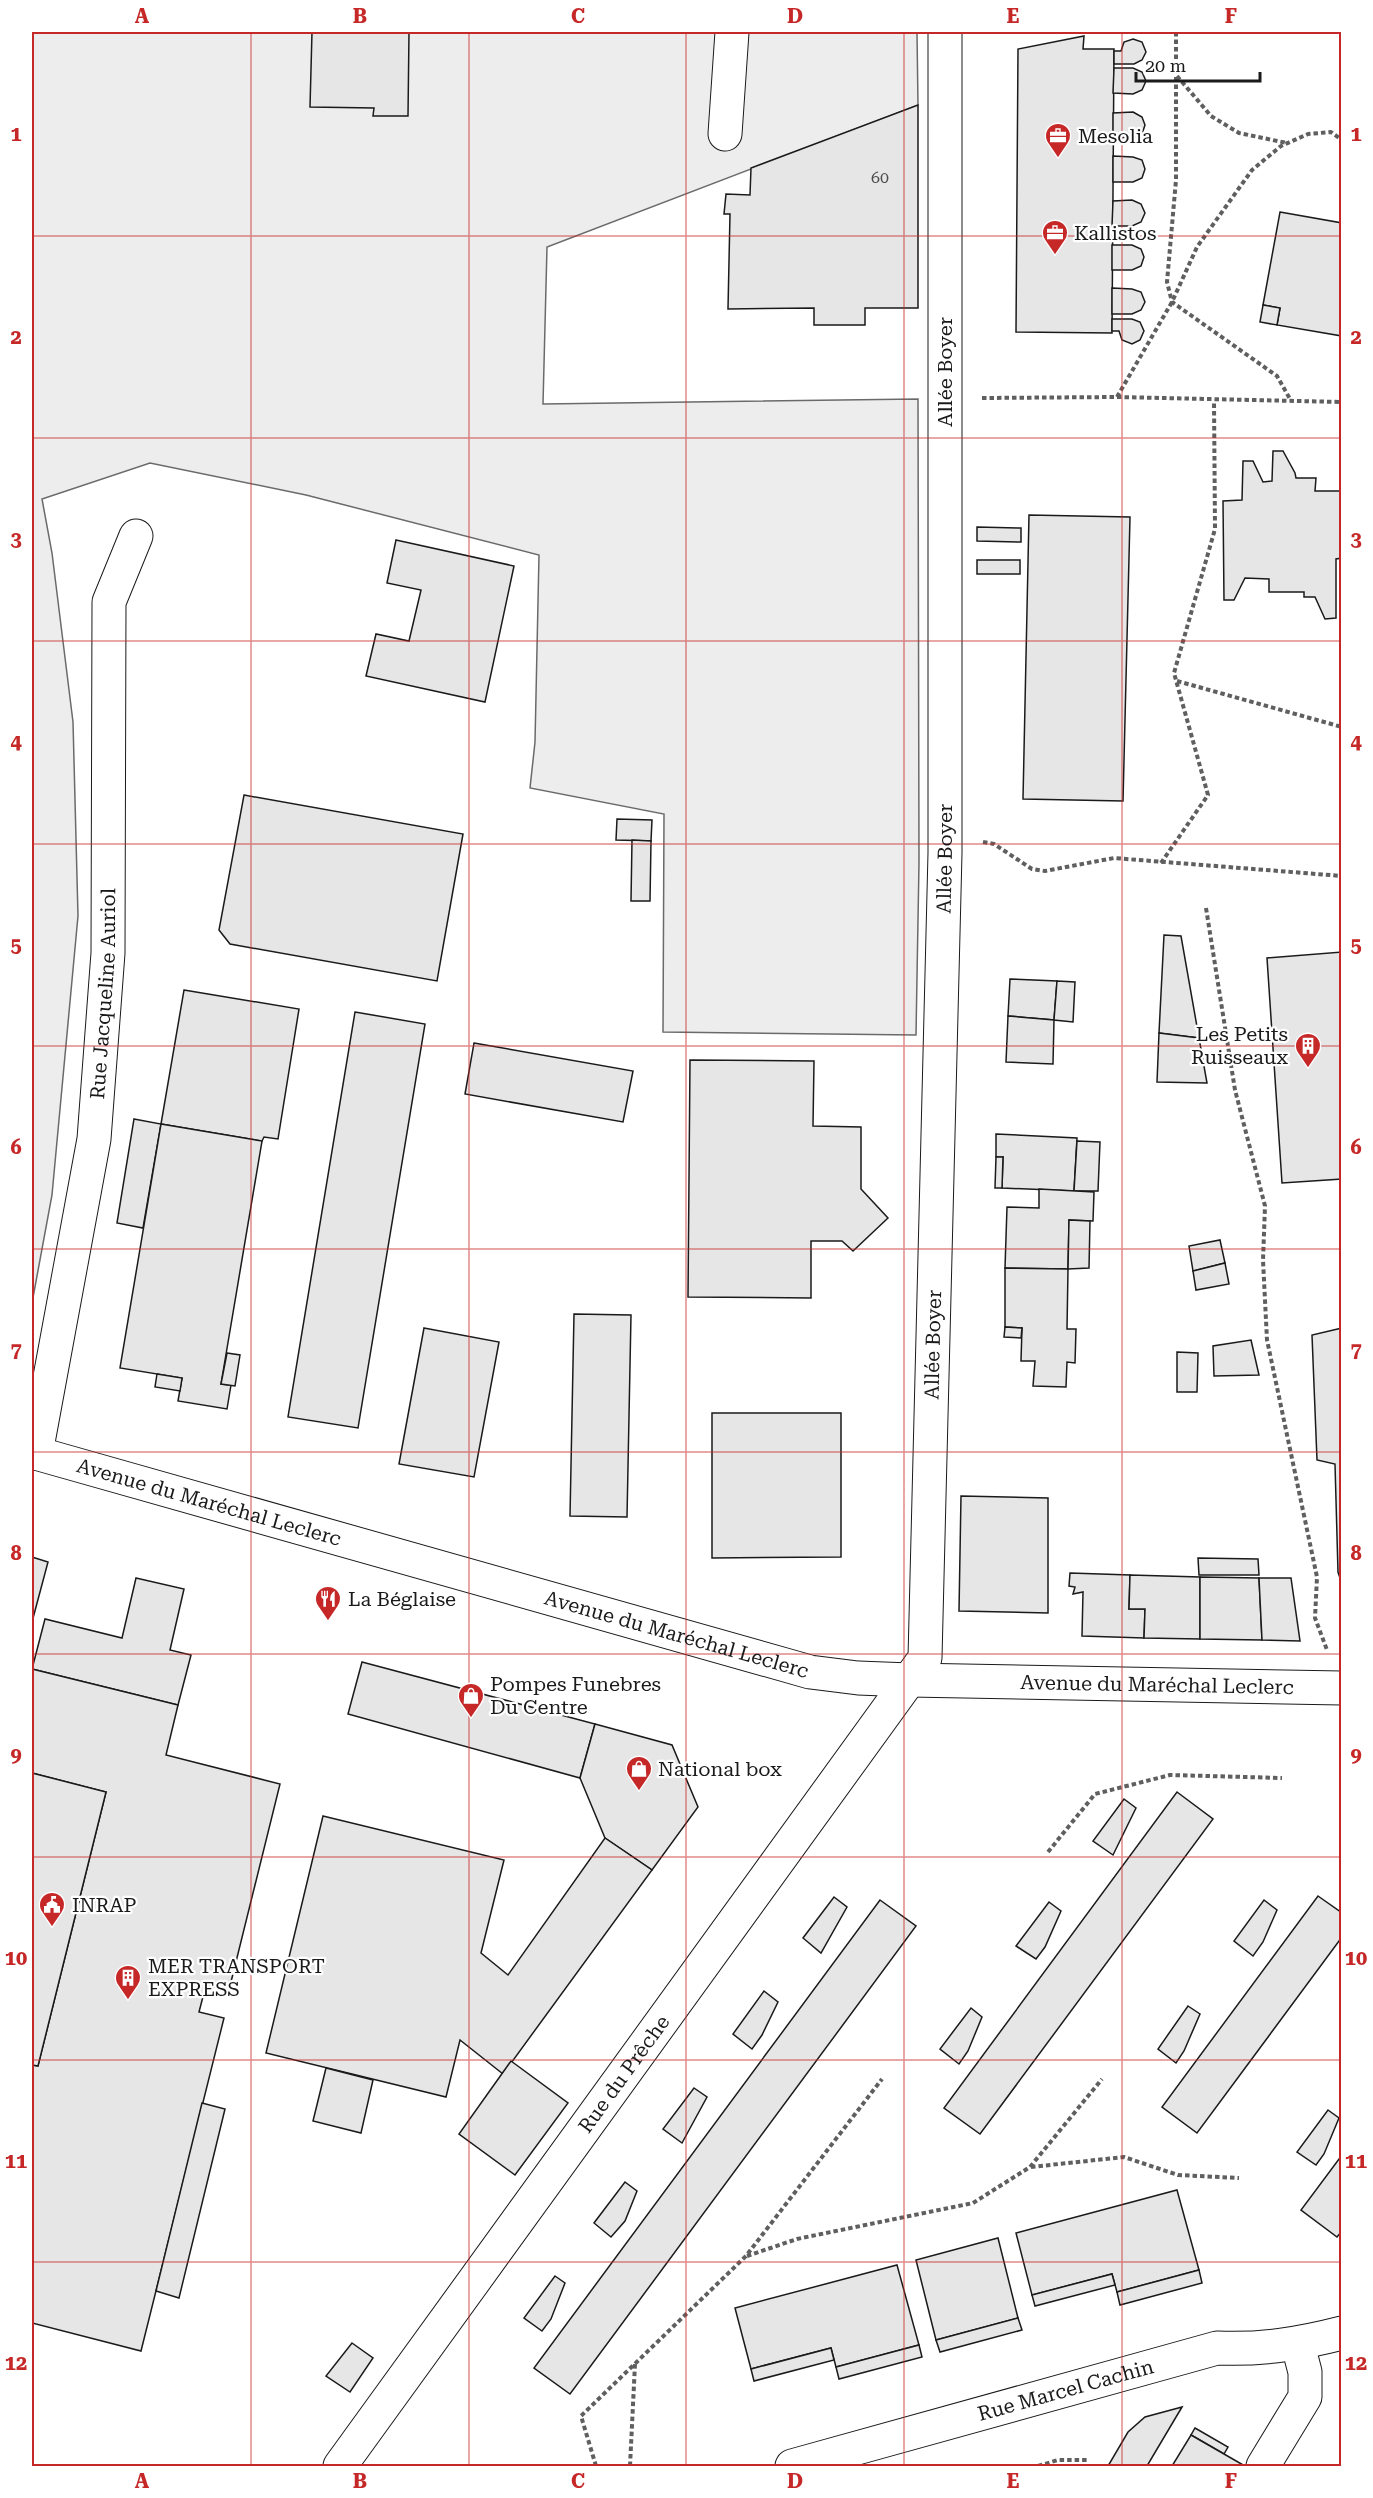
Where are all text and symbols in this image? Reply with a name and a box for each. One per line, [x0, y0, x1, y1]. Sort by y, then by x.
text: A [135, 4, 150, 28]
text: B [353, 4, 367, 28]
text: C [571, 4, 585, 28]
text: D [787, 4, 803, 28]
text: E [1007, 4, 1020, 28]
text: F [1225, 4, 1237, 28]
scale bar [1136, 45, 1260, 83]
text: 20 m [1145, 55, 1186, 76]
office icon: Mesolia [1043, 121, 1073, 159]
text: 1 [10, 122, 22, 146]
text: 1 [1350, 122, 1362, 146]
place label: Mesolia [1078, 124, 1153, 148]
house number: 60 [871, 168, 889, 187]
office icon: Kallistos [1040, 218, 1070, 256]
place label: Kallistos [1074, 221, 1156, 245]
street label: Allée Boyer [933, 317, 957, 427]
text: 2 [10, 325, 22, 349]
text: 2 [1350, 325, 1362, 349]
text: 3 [10, 527, 22, 551]
text: 3 [1350, 527, 1362, 551]
text: 4 [10, 730, 22, 754]
text: 4 [1350, 730, 1362, 754]
street label: Allée Boyer [931, 804, 957, 914]
street label: Rue Jacqueline Auriol [85, 888, 120, 1100]
text: 5 [10, 933, 22, 957]
text: 5 [1350, 933, 1362, 957]
place label: Les Petits Ruisseaux [1191, 1022, 1288, 1069]
building icon: Les Petits Ruisseaux [1293, 1031, 1323, 1069]
text: 6 [10, 1135, 22, 1159]
text: 6 [1350, 1135, 1362, 1159]
street label: Allée Boyer [919, 1289, 946, 1400]
text: 7 [10, 1338, 22, 1362]
text: 7 [1350, 1338, 1362, 1362]
street label: Avenue du Maréchal Leclerc [74, 1453, 344, 1551]
text: 8 [10, 1541, 22, 1565]
text: 8 [1350, 1541, 1362, 1565]
restaurant icon: La Béglaise [313, 1584, 343, 1622]
street label: Avenue du Maréchal Leclerc [542, 1586, 812, 1683]
place label: La Béglaise [348, 1587, 456, 1611]
street label: Avenue du Maréchal Leclerc [1020, 1670, 1294, 1699]
place label: Pompes Funebres Du Centre [490, 1672, 661, 1719]
shop icon: Pompes Funebres Du Centre [456, 1681, 486, 1719]
text: 9 [10, 1743, 22, 1767]
text: 9 [1350, 1743, 1362, 1767]
shop icon: National box [624, 1754, 654, 1792]
place label: National box [658, 1757, 782, 1781]
public building icon: INRAP [37, 1890, 67, 1928]
place label: INRAP [72, 1893, 137, 1917]
text: 10 [5, 1946, 27, 1970]
text: 10 [1345, 1946, 1367, 1970]
place label: MER TRANSPORT EXPRESS [148, 1954, 325, 2001]
building icon: MER TRANSPORT EXPRESS [113, 1963, 143, 2001]
street label: Rue du Prêche [573, 2010, 674, 2138]
text: 11 [5, 2149, 27, 2173]
text: 11 [1345, 2149, 1367, 2173]
text: 12 [5, 2351, 27, 2375]
text: 12 [1345, 2351, 1367, 2375]
street label: Rue Marcel Cachin [975, 2354, 1156, 2426]
text: A [135, 2469, 150, 2493]
text: B [353, 2469, 367, 2493]
text: C [571, 2469, 585, 2493]
text: D [787, 2469, 803, 2493]
text: E [1007, 2469, 1020, 2493]
text: F [1225, 2469, 1237, 2493]

